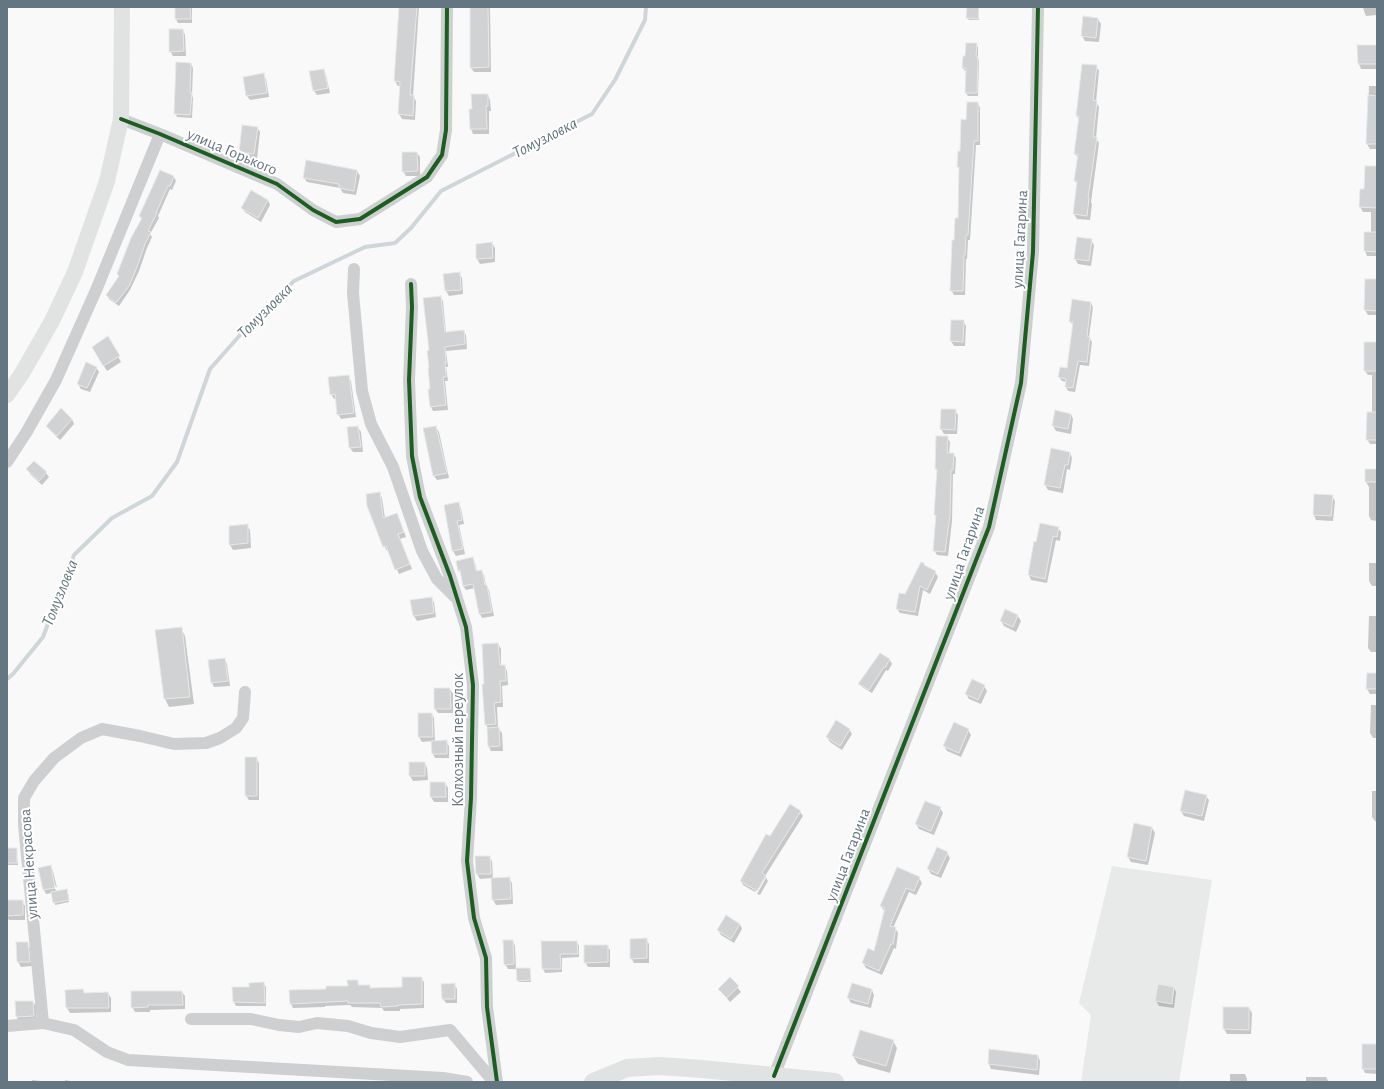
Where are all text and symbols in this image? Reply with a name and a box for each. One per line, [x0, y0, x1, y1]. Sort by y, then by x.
water label: Томузловка [509, 113, 581, 163]
street label: улица Горького [184, 124, 280, 180]
street label: улица Гагарина [1008, 189, 1032, 289]
water label: Томузловка [233, 279, 297, 343]
street label: улица Гагарина [939, 503, 989, 603]
water label: Томузловка [37, 557, 83, 629]
street label: Колхозный переулок [448, 673, 468, 807]
street label: улица Гагарина [821, 806, 875, 904]
street label: улица Некрасова [16, 808, 42, 920]

